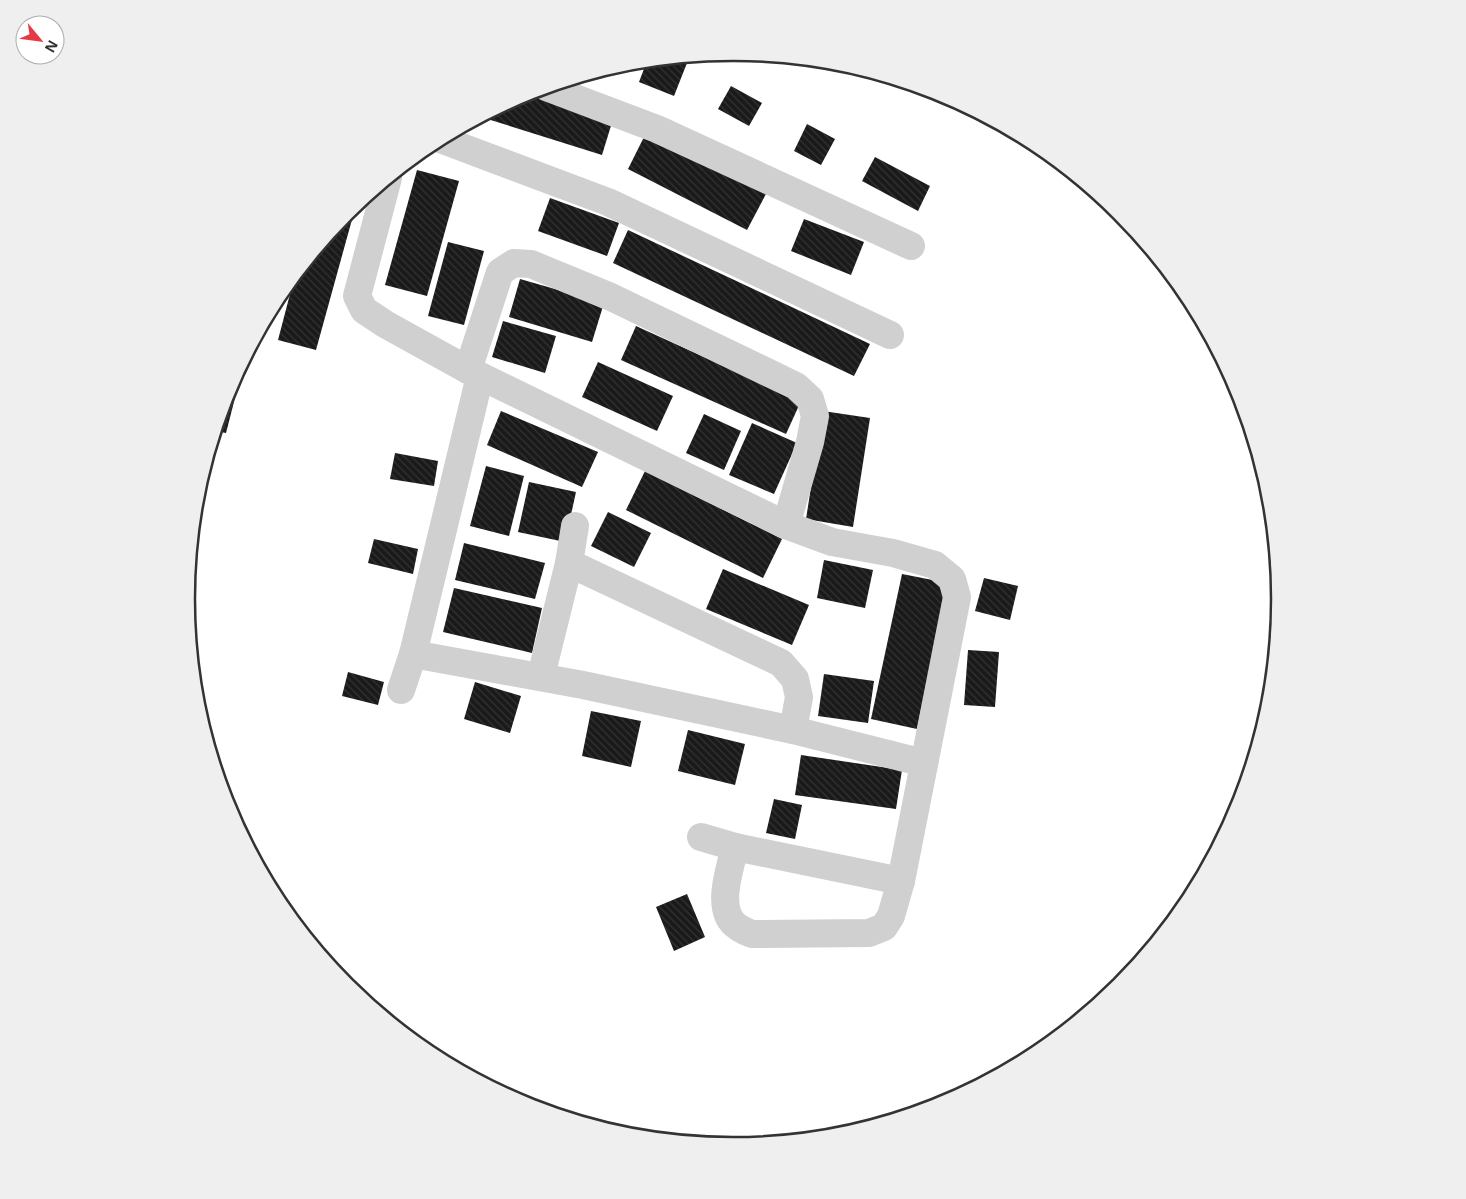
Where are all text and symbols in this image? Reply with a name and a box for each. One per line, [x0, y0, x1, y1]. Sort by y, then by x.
north arrow [15, 15, 65, 65]
text: N [41, 37, 63, 56]

